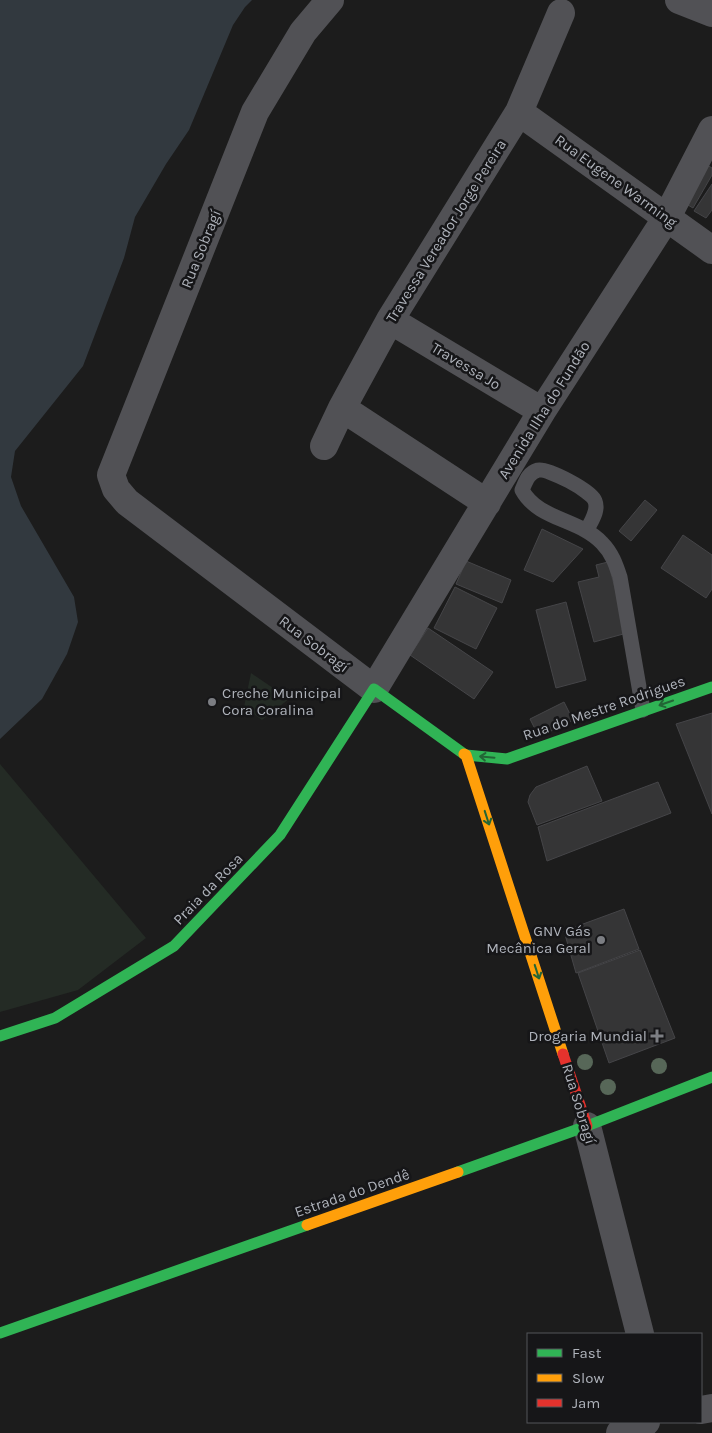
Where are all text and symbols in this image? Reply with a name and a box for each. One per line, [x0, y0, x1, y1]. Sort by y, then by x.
street label: Rua Eugene Warming [551, 131, 681, 232]
street label: Travessa Vereador Jorge Pereira [382, 136, 510, 326]
street label: Rua Sobragí [177, 207, 225, 291]
street label: Travessa Jo [428, 338, 504, 394]
street label: Avenida Ilha do Fundão [494, 338, 594, 482]
street label: Rua Sobragí [275, 612, 353, 676]
street label: Rua do Mestre Rodrigues [520, 672, 688, 744]
place label: Creche Municipal Cora Coralina [222, 684, 341, 719]
marker: Creche Municipal Cora Coralina [206, 696, 218, 708]
one-way arrow [658, 698, 674, 708]
one-way arrow [479, 752, 495, 762]
one-way arrow [483, 810, 492, 825]
street label: Praia da Rosa [169, 849, 247, 929]
place label: GNV Gás Mecânica Geral [486, 922, 591, 957]
marker: GNV Gás Mecânica Geral [595, 934, 607, 946]
one-way arrow [533, 964, 543, 980]
place label: Drogaria Mundial [528, 1027, 647, 1045]
marker: Drogaria Mundial [651, 1030, 663, 1042]
street label: Rua Sobragí [558, 1062, 600, 1147]
street label: Estrada do Dendê [292, 1165, 412, 1221]
legend [527, 1333, 702, 1423]
text: Fast [572, 1344, 602, 1362]
text: Slow [572, 1369, 604, 1387]
text: Jam [572, 1394, 600, 1412]

